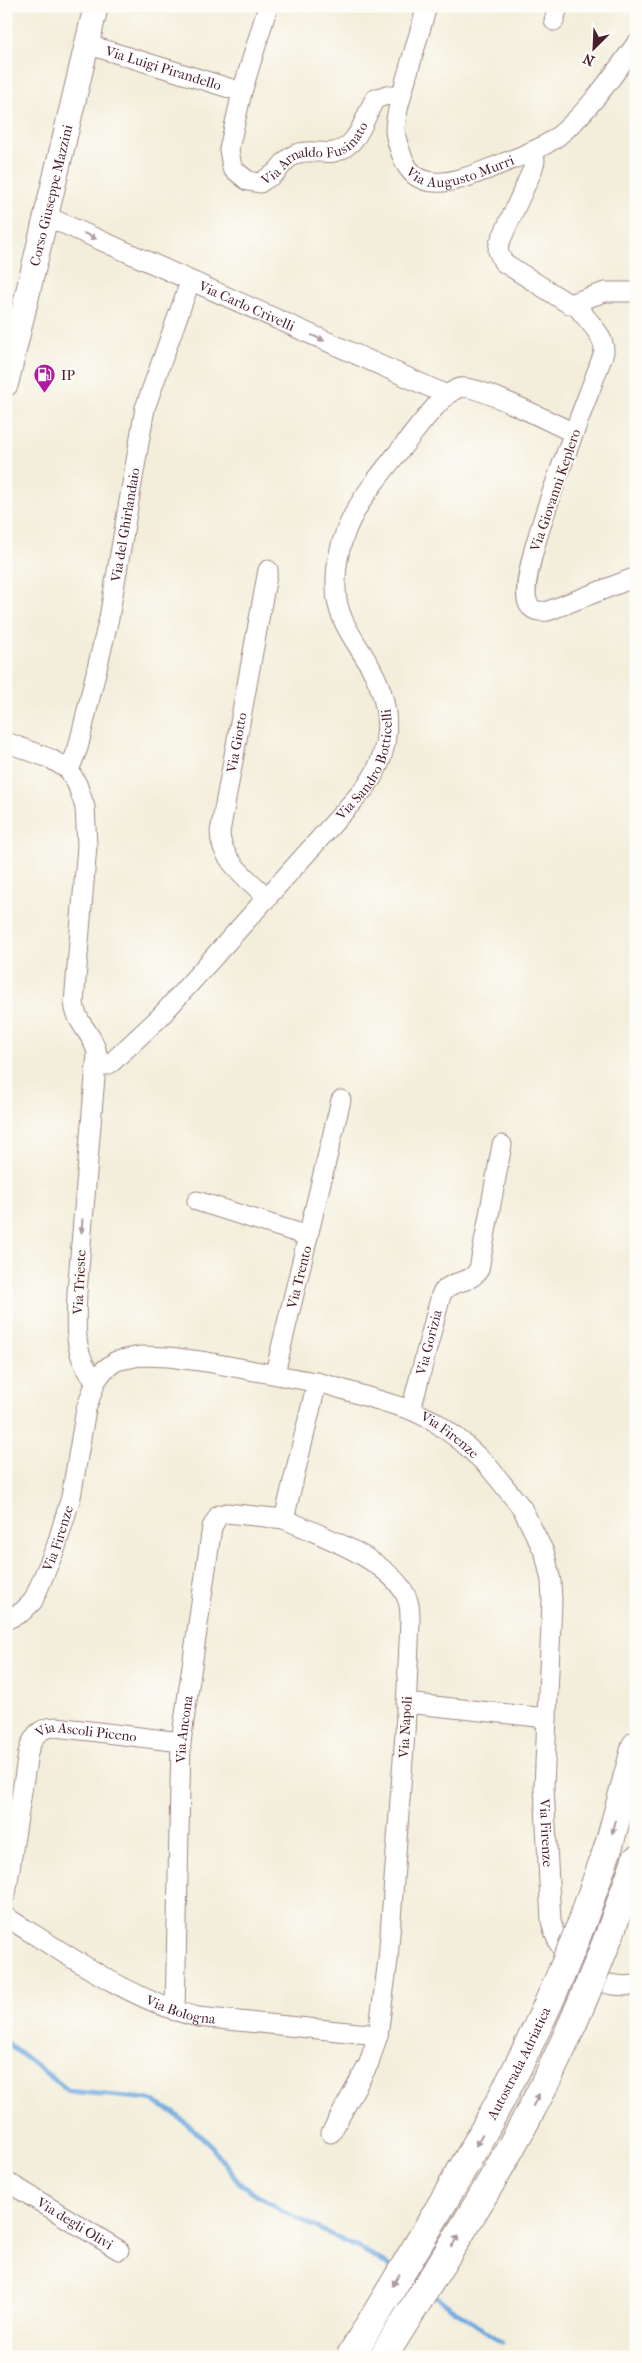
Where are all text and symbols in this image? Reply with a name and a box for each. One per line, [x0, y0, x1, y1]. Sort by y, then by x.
north arrow [570, 22, 620, 72]
street label: Via Luigi Pirandello [102, 42, 223, 94]
text: N [580, 49, 597, 69]
street label: Via Arnaldo Fusinato [257, 119, 372, 189]
street label: Corso Giuseppe Mazzini [26, 123, 76, 268]
street label: Via Augusto Murri [402, 152, 517, 191]
one-way arrow [83, 233, 97, 241]
street label: Via Carlo Crivelli [195, 277, 297, 335]
one-way arrow [311, 335, 325, 343]
fuel station icon: IP [33, 363, 57, 394]
place label: IP [61, 367, 75, 384]
street label: Via Giovanni Keplero [526, 427, 584, 554]
street label: Via del Ghirlandaio [107, 466, 144, 584]
street label: Via Sandro Botticelli [332, 708, 396, 824]
street label: Via Giotto [223, 711, 251, 775]
one-way arrow [78, 1219, 86, 1235]
street label: Via Trento [283, 1244, 315, 1311]
street label: Via Trieste [69, 1249, 90, 1316]
street label: Via Gorizia [412, 1308, 446, 1378]
street label: Via Firenze [417, 1408, 482, 1462]
street label: Via Firenze [38, 1503, 77, 1575]
street label: Via Ancona [173, 1694, 197, 1764]
street label: Via Napoli [395, 1696, 416, 1759]
street label: Via Ascoli Piceno [32, 1719, 138, 1746]
street label: Via Firenze [536, 1797, 556, 1868]
one-way arrow [610, 1819, 618, 1834]
street label: Via Bologna [142, 1991, 217, 2028]
street label: Autostrada Adriatica [483, 2004, 555, 2123]
one-way arrow [532, 2093, 540, 2107]
one-way arrow [475, 2133, 483, 2147]
street label: Via degli Olivi [33, 2193, 116, 2253]
one-way arrow [450, 2234, 460, 2247]
one-way arrow [392, 2274, 401, 2287]

